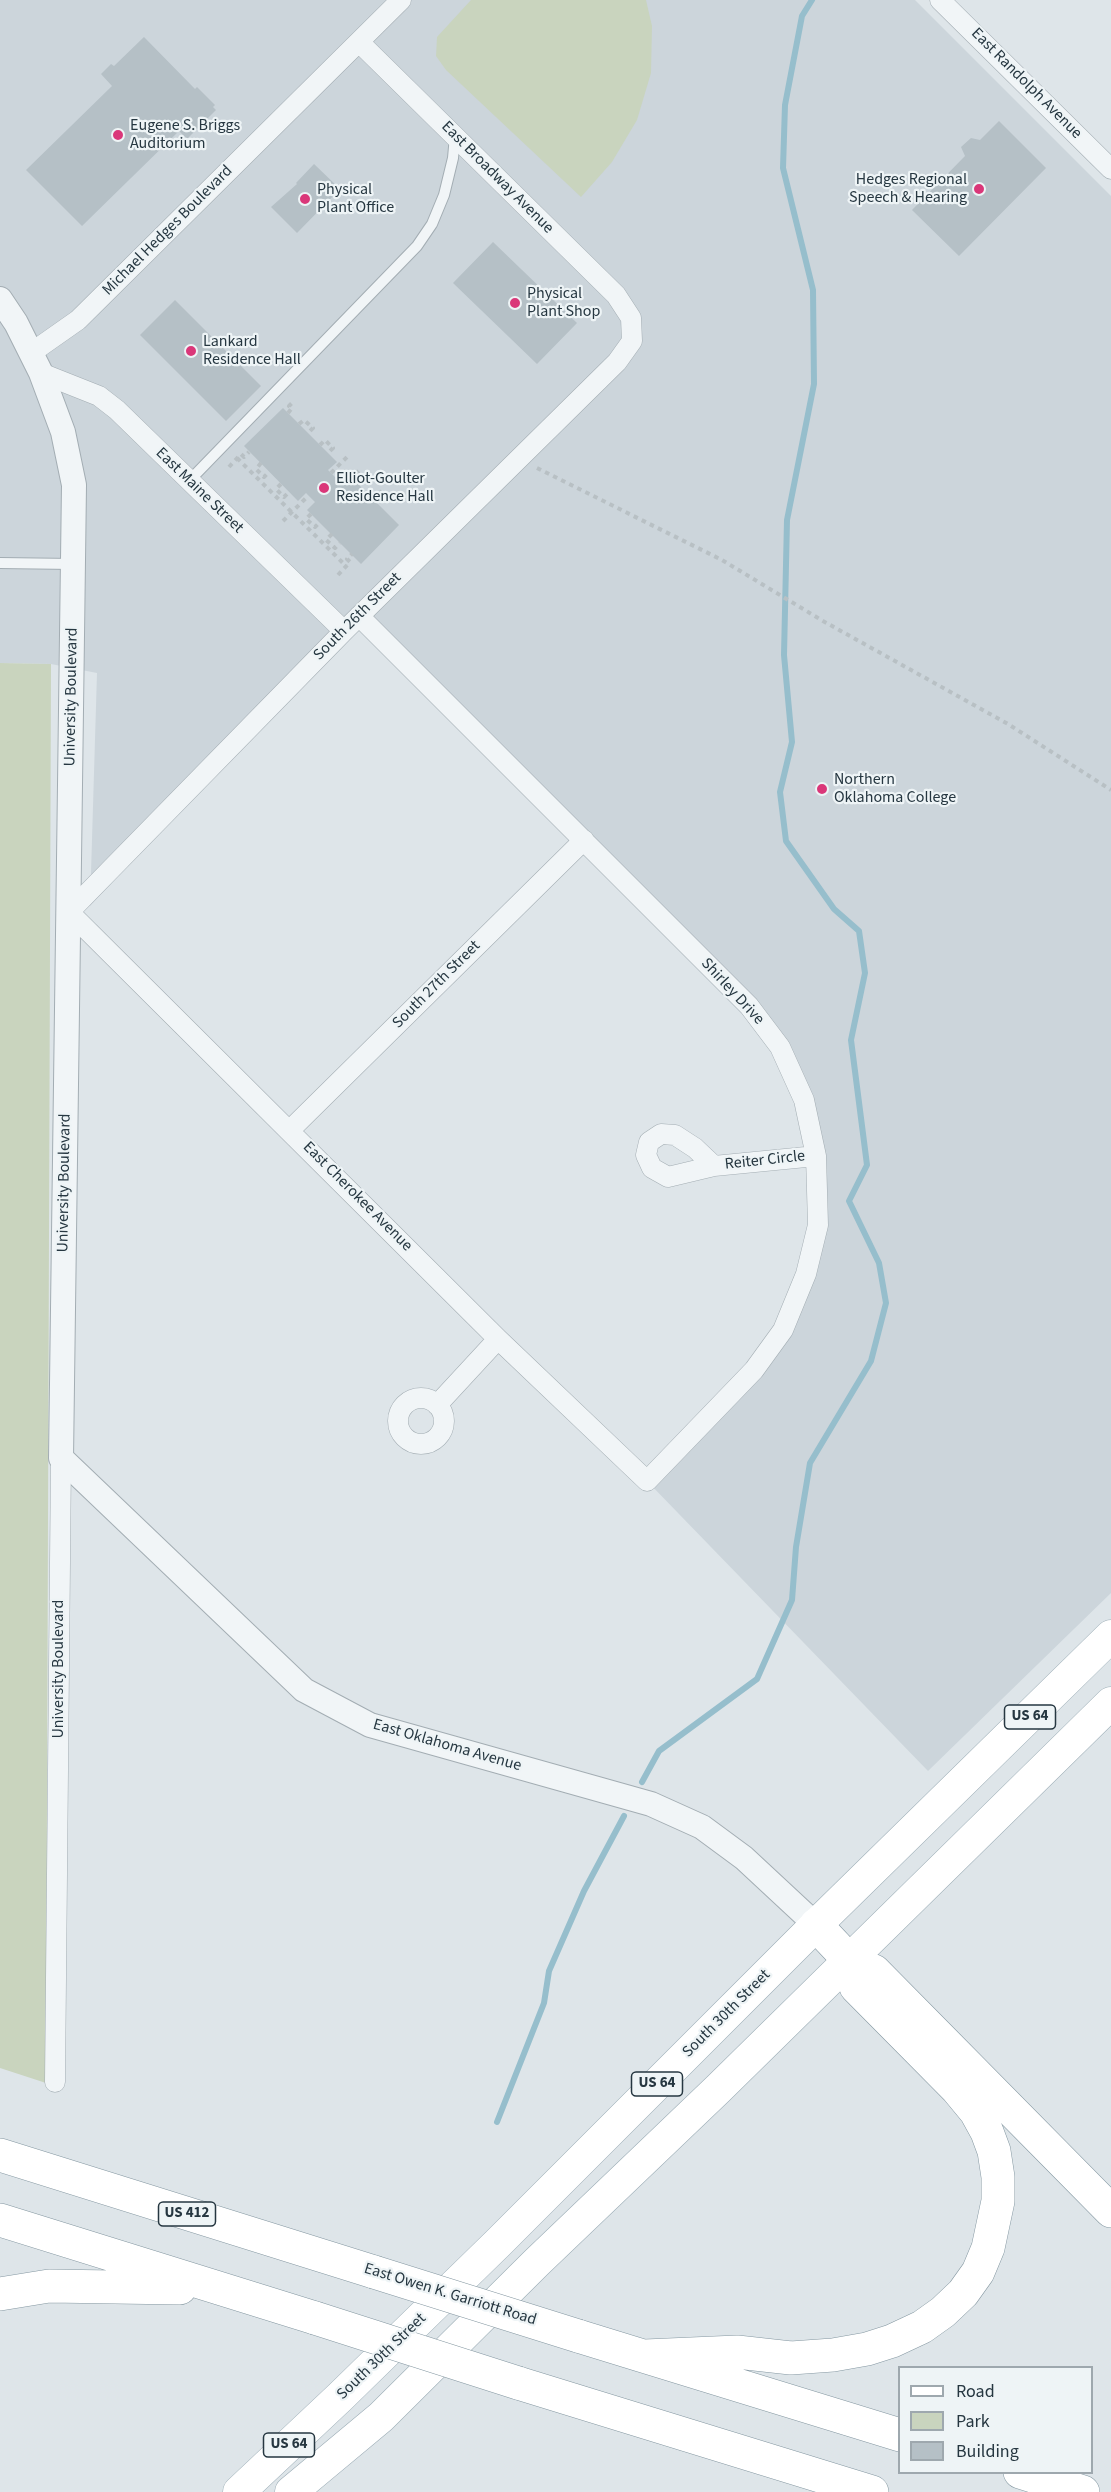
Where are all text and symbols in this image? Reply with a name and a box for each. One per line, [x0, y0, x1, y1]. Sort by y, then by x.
street label: East Randolph Avenue [967, 25, 1085, 143]
place label: Eugene S. Briggs Auditorium [130, 116, 240, 154]
street label: East Broadway Avenue [437, 118, 557, 238]
marker: Eugene S. Briggs Auditorium [111, 128, 125, 142]
street label: Michael Hedges Boulevard [99, 162, 237, 300]
place label: Hedges Regional Speech & Hearing [849, 170, 967, 208]
place label: Physical Plant Office [317, 180, 394, 218]
marker: Hedges Regional Speech & Hearing [972, 182, 986, 196]
marker: Physical Plant Office [298, 192, 312, 206]
place label: Physical Plant Shop [527, 284, 600, 322]
marker: Physical Plant Shop [508, 296, 522, 310]
place label: Lankard Residence Hall [203, 332, 301, 370]
marker: Lankard Residence Hall [184, 344, 198, 358]
street label: East Maine Street [151, 444, 247, 538]
place label: Elliot-Goulter Residence Hall [336, 469, 434, 507]
marker: Elliot-Goulter Residence Hall [317, 481, 331, 495]
street label: South 26th Street [310, 569, 406, 665]
street label: University Boulevard [61, 627, 83, 767]
place label: Northern Oklahoma College [834, 770, 956, 808]
marker: Northern Oklahoma College [815, 782, 829, 796]
street label: South 27th Street [389, 937, 485, 1033]
street label: Shirley Drive [696, 955, 768, 1029]
street label: University Boulevard [54, 1113, 76, 1253]
street label: East Cherokee Avenue [298, 1138, 416, 1256]
street label: Reiter Circle [724, 1147, 806, 1175]
street label: University Boulevard [49, 1600, 69, 1738]
road number: US 64 [1004, 1705, 1056, 1729]
street label: East Oklahoma Avenue [371, 1716, 523, 1776]
street label: South 30th Street [679, 1966, 775, 2062]
road number: US 64 [632, 2072, 682, 2096]
road number: US 412 [158, 2202, 216, 2226]
street label: East Owen K. Garriott Road [361, 2260, 539, 2330]
street label: South 30th Street [333, 2310, 431, 2404]
legend [898, 2366, 1093, 2474]
text: Road [956, 2379, 995, 2404]
text: Park [956, 2409, 990, 2434]
road number: US 64 [264, 2433, 314, 2457]
text: Building [956, 2439, 1019, 2464]

